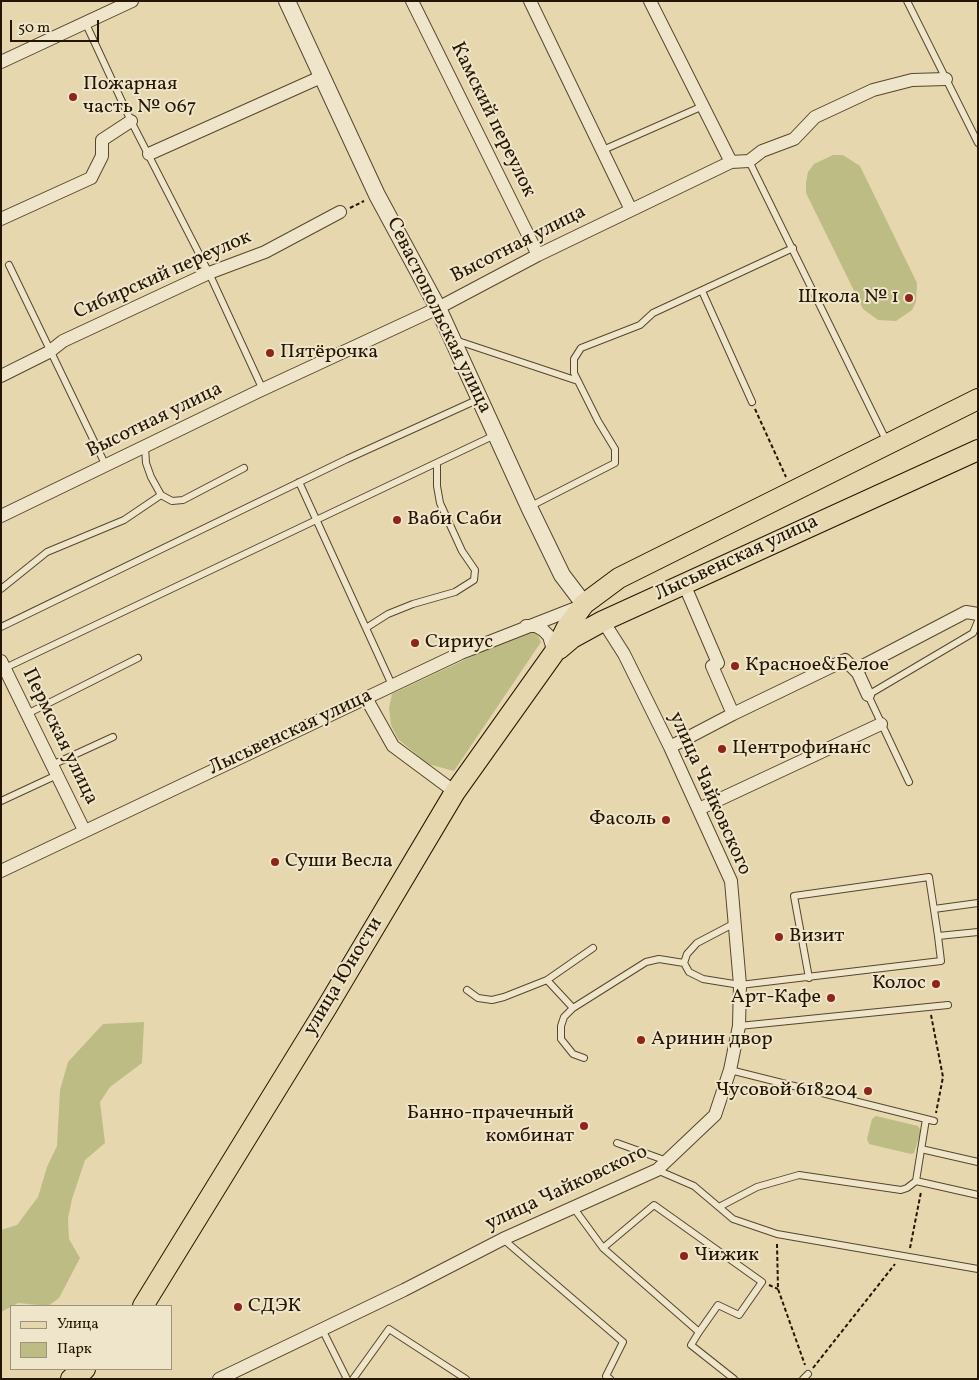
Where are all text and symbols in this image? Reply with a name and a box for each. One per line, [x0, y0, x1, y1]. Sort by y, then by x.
scale bar [12, 10, 101, 42]
text: 50 m [18, 18, 50, 39]
street label: Камский переулок [444, 39, 540, 201]
place label: Пожарная часть № 067 [83, 73, 196, 120]
marker: Пожарная часть № 067 [67, 91, 79, 103]
street label: Высотная улица [447, 201, 591, 289]
street label: Севастопольская улица [380, 214, 496, 418]
street label: Сибирский переулок [71, 226, 255, 326]
place label: Школа № 1 [798, 286, 899, 310]
marker: Школа № 1 [903, 292, 915, 304]
place label: Пятёрочка [280, 341, 378, 365]
marker: Пятёрочка [264, 347, 276, 359]
street label: Высотная улица [83, 378, 227, 464]
place label: Ваби Саби [407, 508, 502, 532]
street label: Лысьвенская улица [651, 511, 823, 607]
marker: Ваби Саби [391, 514, 403, 526]
place label: Сириус [425, 631, 493, 655]
marker: Сириус [409, 637, 421, 649]
place label: Красное&Белое [745, 654, 889, 678]
marker: Красное&Белое [729, 660, 741, 672]
street label: Пермская улица [16, 665, 102, 809]
street label: Лысьвенская улица [205, 685, 377, 781]
street label: улица Чайковского [662, 709, 756, 879]
place label: Центрофинанс [732, 737, 871, 761]
marker: Центрофинанс [716, 743, 728, 755]
place label: Фасоль [589, 808, 656, 832]
marker: Фасоль [660, 814, 672, 826]
place label: Суши Весла [285, 850, 393, 874]
marker: Суши Весла [269, 856, 281, 868]
street label: улица Юности [299, 913, 389, 1041]
place label: Визит [789, 925, 844, 949]
marker: Визит [773, 931, 785, 943]
place label: Колос [872, 972, 926, 996]
marker: Колос [930, 978, 942, 990]
place label: Арт-Кафе [731, 986, 821, 1010]
marker: Арт-Кафе [825, 992, 837, 1004]
place label: Аринин двор [651, 1028, 773, 1052]
marker: Аринин двор [635, 1034, 647, 1046]
place label: Чусовой 618204 [715, 1079, 858, 1103]
marker: Чусовой 618204 [862, 1085, 874, 1097]
place label: Банно-прачечный комбинат [407, 1102, 574, 1149]
marker: Банно-прачечный комбинат [578, 1120, 590, 1132]
street label: улица Чайковского [482, 1141, 652, 1237]
place label: Чижик [694, 1244, 759, 1268]
marker: Чижик [678, 1250, 690, 1262]
place label: СДЭК [248, 1295, 301, 1319]
marker: СДЭК [232, 1301, 244, 1313]
legend [10, 1305, 172, 1370]
text: Улица [57, 1314, 99, 1335]
text: Парк [57, 1339, 92, 1360]

